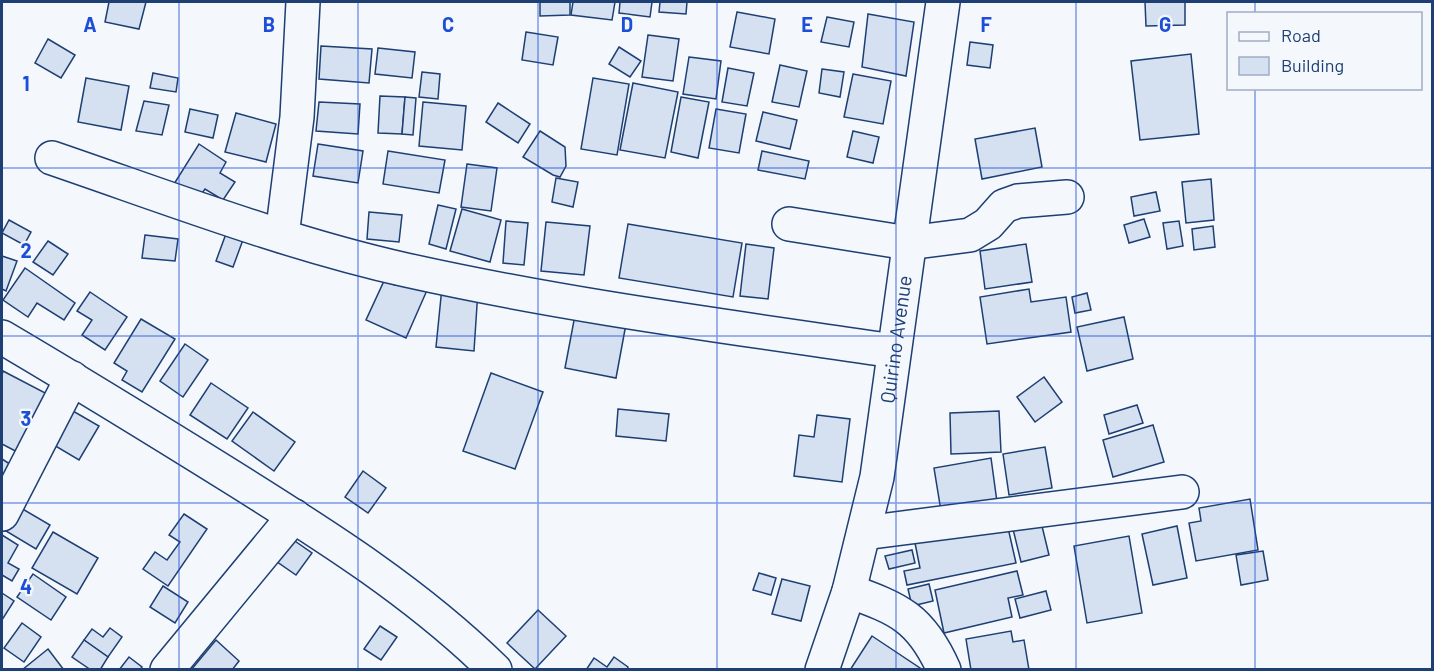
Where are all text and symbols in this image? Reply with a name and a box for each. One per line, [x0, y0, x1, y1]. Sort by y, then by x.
text: A [83, 12, 97, 36]
text: B [263, 12, 275, 36]
text: C [442, 12, 454, 36]
text: D [621, 12, 633, 36]
text: E [801, 12, 813, 36]
text: F [980, 12, 992, 36]
text: G [1159, 12, 1171, 36]
legend [1227, 12, 1422, 90]
text: Road [1281, 24, 1321, 46]
text: Building [1281, 54, 1344, 76]
text: 1 [22, 71, 30, 95]
text: 2 [20, 238, 32, 262]
street label: Quirino Avenue [874, 274, 916, 405]
text: 3 [21, 406, 31, 430]
text: 4 [20, 574, 32, 598]

